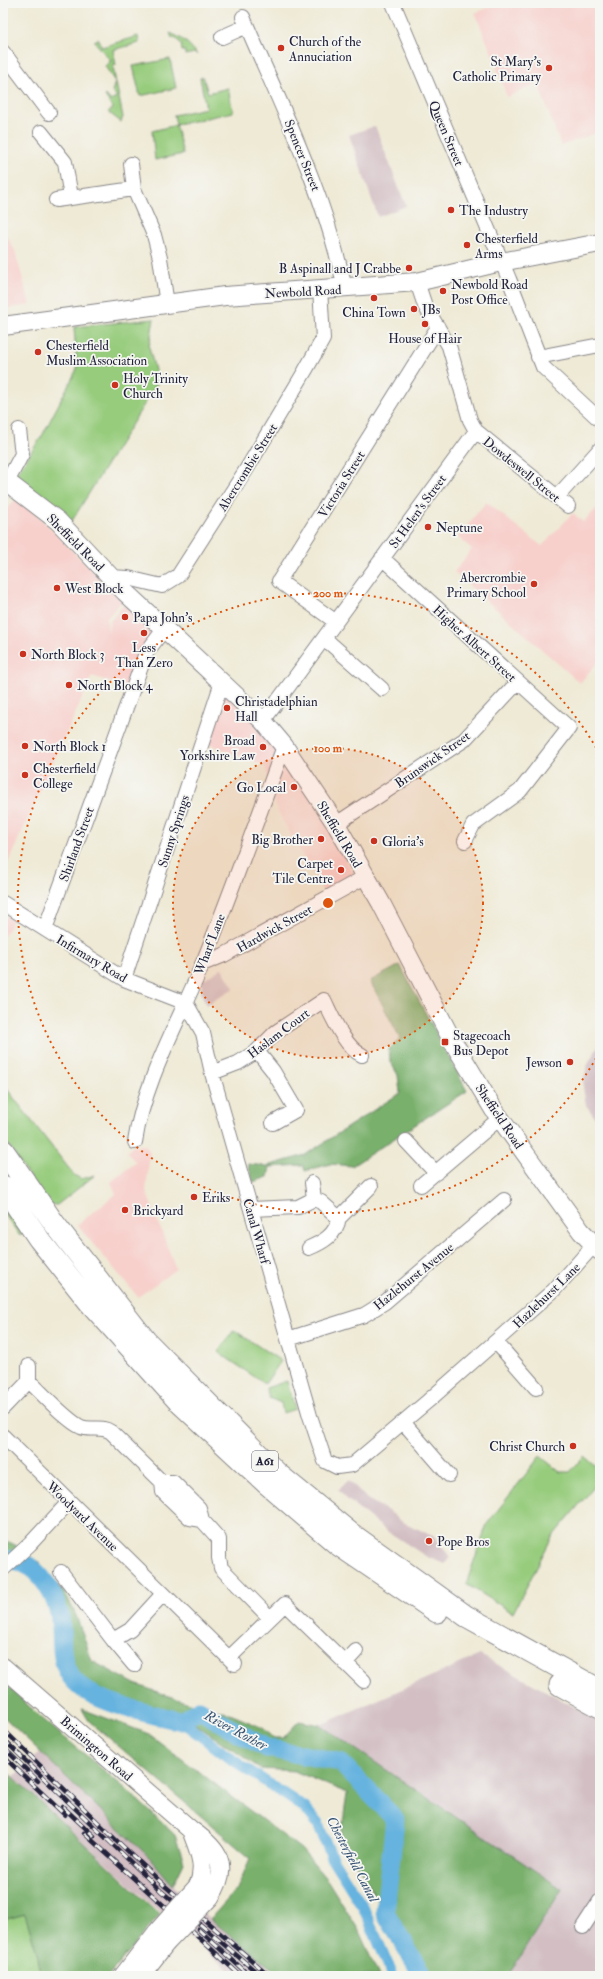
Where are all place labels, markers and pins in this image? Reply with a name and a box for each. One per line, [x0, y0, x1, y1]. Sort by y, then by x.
place label: Church of the Annuciation [288, 34, 362, 65]
marker: Church of the Annuciation [276, 43, 286, 53]
place label: St Mary's Catholic Primary [452, 54, 542, 86]
marker: St Mary's Catholic Primary [544, 63, 554, 73]
place label: The Industry [459, 203, 528, 220]
marker: The Industry [446, 205, 456, 215]
place label: Chesterfield Arms [474, 231, 539, 262]
marker: Chesterfield Arms [462, 240, 472, 250]
place label: B Aspinall and J Crabbe [279, 261, 402, 278]
marker: B Aspinall and J Crabbe [404, 263, 414, 273]
place label: Newbold Road Post Office [451, 277, 529, 308]
marker: Newbold Road Post Office [438, 286, 448, 296]
marker: China Town [369, 293, 379, 303]
place label: JBs [421, 302, 441, 318]
marker: JBs [409, 304, 419, 314]
place label: China Town [342, 305, 406, 321]
marker: House of Hair [420, 319, 430, 329]
place label: House of Hair [388, 331, 462, 347]
place label: Chesterfield Muslim Association [46, 338, 147, 369]
marker: Chesterfield Muslim Association [33, 347, 43, 357]
place label: Holy Trinity Church [123, 371, 188, 402]
marker: Holy Trinity Church [110, 380, 120, 390]
place label: Neptune [436, 520, 483, 537]
marker: Neptune [423, 522, 433, 532]
place label: Abercrombie Primary School [446, 570, 527, 602]
marker: Abercrombie Primary School [529, 579, 539, 589]
place label: West Block [64, 581, 124, 597]
marker: West Block [52, 583, 62, 593]
place label: Papa John's [133, 610, 193, 627]
marker: Papa John's [120, 612, 130, 622]
marker: Less Than Zero [139, 628, 149, 638]
place label: Less Than Zero [115, 640, 173, 671]
place label: North Block 3 [31, 647, 104, 663]
marker: North Block 3 [18, 649, 28, 659]
place label: North Block 4 [77, 678, 153, 694]
marker: North Block 4 [64, 680, 74, 690]
place label: Christadelphian Hall [235, 694, 318, 725]
marker: Christadelphian Hall [222, 703, 232, 713]
place label: Broad Yorkshire Law [180, 733, 256, 764]
place label: North Block 1 [33, 739, 106, 755]
marker: North Block 1 [20, 741, 30, 751]
marker: Broad Yorkshire Law [258, 742, 268, 752]
place label: Chesterfield College [33, 761, 97, 792]
marker: Chesterfield College [20, 770, 30, 780]
place label: Go Local [236, 780, 287, 796]
marker: Go Local [289, 782, 299, 792]
place label: Big Brother [251, 832, 313, 848]
marker: Big Brother [316, 834, 326, 844]
place label: Gloria's [382, 834, 424, 850]
marker: Gloria's [369, 836, 379, 846]
place label: Carpet Tile Centre [273, 856, 334, 887]
marker: Carpet Tile Centre [336, 865, 346, 875]
centre of rings [321, 896, 335, 910]
place label: Stagecoach Bus Depot [453, 1028, 511, 1060]
marker: Stagecoach Bus Depot [440, 1037, 450, 1047]
place label: Jewson [525, 1055, 562, 1071]
marker: Jewson [565, 1057, 575, 1067]
place label: Eriks [202, 1190, 231, 1206]
marker: Eriks [189, 1192, 199, 1202]
place label: Brickyard [133, 1203, 184, 1220]
marker: Brickyard [120, 1205, 130, 1215]
place label: Christ Church [489, 1439, 565, 1455]
marker: Christ Church [568, 1441, 578, 1451]
place label: Pope Bros [437, 1534, 490, 1551]
marker: Pope Bros [424, 1536, 434, 1546]

